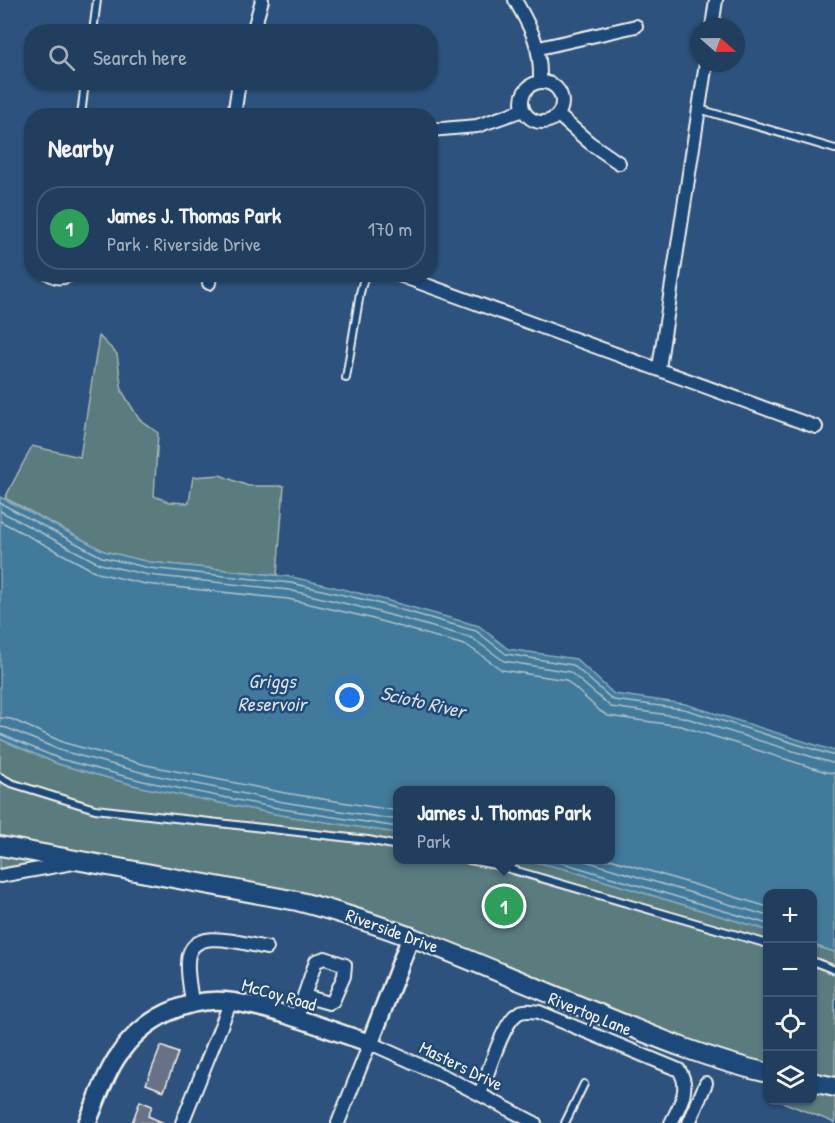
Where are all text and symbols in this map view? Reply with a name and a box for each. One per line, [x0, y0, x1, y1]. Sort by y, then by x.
north arrow [691, 18, 745, 72]
search box [24, 24, 438, 90]
icon: search [45, 41, 78, 74]
text: Search here [93, 42, 187, 72]
text: Nearby [48, 130, 114, 165]
text: James J. Thomas Park [107, 200, 281, 230]
text: 1 [66, 215, 73, 242]
text: 170 m [368, 215, 412, 242]
text: Park · Riverside Drive [107, 230, 261, 257]
water label: Griggs Reservoir [238, 667, 309, 717]
water label: Scioto River [378, 679, 470, 725]
your location [335, 683, 364, 712]
popup [393, 786, 615, 864]
text: James J. Thomas Park [417, 797, 591, 827]
text: Park [417, 827, 450, 854]
pin: 1 [484, 884, 524, 928]
map controls [763, 889, 817, 1105]
button: + [763, 889, 817, 943]
street label: Riverside Drive [342, 902, 442, 959]
button: − [763, 943, 817, 997]
street label: McCoy Road [239, 972, 319, 1017]
street label: Rivertop Lane [545, 985, 636, 1042]
button: locate [763, 997, 817, 1051]
street label: Masters Drive [415, 1035, 507, 1096]
button: layers [763, 1051, 817, 1105]

